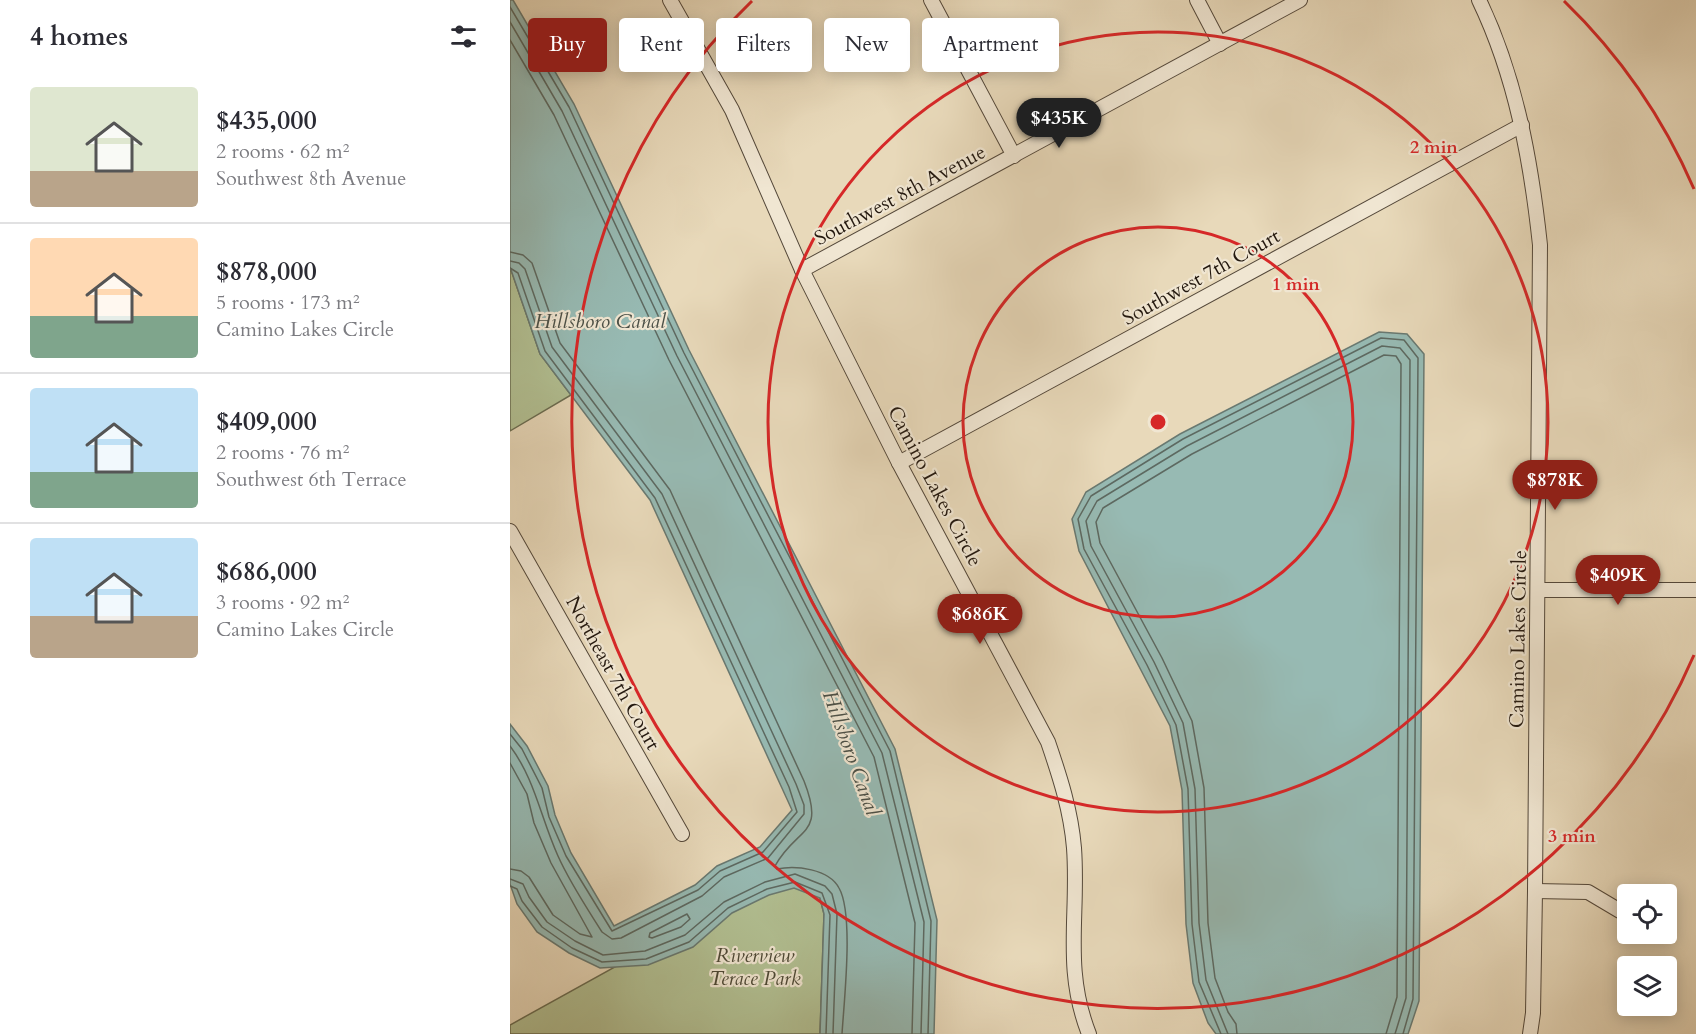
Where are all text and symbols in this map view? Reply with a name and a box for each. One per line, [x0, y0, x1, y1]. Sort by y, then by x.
chip: Buy [528, 18, 607, 72]
chip: Rent [619, 18, 704, 72]
chip: Filters [716, 18, 812, 72]
chip: New [824, 18, 910, 72]
chip: Apartment [922, 18, 1059, 72]
text: 4 homes [30, 19, 128, 54]
icon: filters [447, 20, 480, 53]
pin: $435K [1017, 98, 1101, 149]
text: $435,000 [216, 103, 317, 138]
text: $435K [1030, 104, 1088, 131]
icon: home [78, 111, 150, 183]
text: 2 min [1410, 135, 1458, 160]
text: 2 rooms · 62 m² [216, 138, 349, 165]
street label: Southwest 8th Avenue [810, 138, 990, 252]
text: Southwest 8th Avenue [216, 165, 406, 192]
street label: Southwest 7th Court [1117, 222, 1285, 332]
text: $878,000 [216, 254, 317, 289]
icon: home [78, 262, 150, 334]
text: 1 min [1272, 272, 1320, 297]
text: 5 rooms · 173 m² [216, 289, 360, 316]
water label: Hillsboro Canal [534, 307, 667, 336]
text: Camino Lakes Circle [216, 316, 394, 343]
street label: Camino Lakes Circle [881, 401, 989, 571]
text: $409,000 [216, 404, 317, 439]
icon: home [78, 412, 150, 484]
centre of rings [1148, 412, 1168, 432]
text: 2 rooms · 76 m² [216, 439, 349, 466]
pin: $878K [1513, 460, 1597, 511]
text: Southwest 6th Terrace [216, 466, 407, 493]
text: $878K [1526, 466, 1584, 493]
street label: Camino Lakes Circle [1503, 550, 1533, 728]
text: $686,000 [216, 554, 317, 589]
pin: $409K [1576, 555, 1660, 606]
text: $409K [1589, 561, 1647, 588]
icon: home [78, 562, 150, 634]
text: 3 rooms · 92 m² [216, 589, 349, 616]
street label: Northeast 7th Court [559, 591, 667, 755]
pin: $686K [938, 594, 1022, 645]
text: $686K [951, 600, 1009, 627]
text: Camino Lakes Circle [216, 616, 394, 643]
water label: Hillsboro Canal [815, 686, 888, 821]
text: 3 min [1548, 824, 1596, 849]
map controls [1617, 884, 1677, 1016]
button: locate [1617, 884, 1677, 944]
park label: Riverview Terace Park [709, 942, 801, 992]
button: layers [1617, 956, 1677, 1016]

